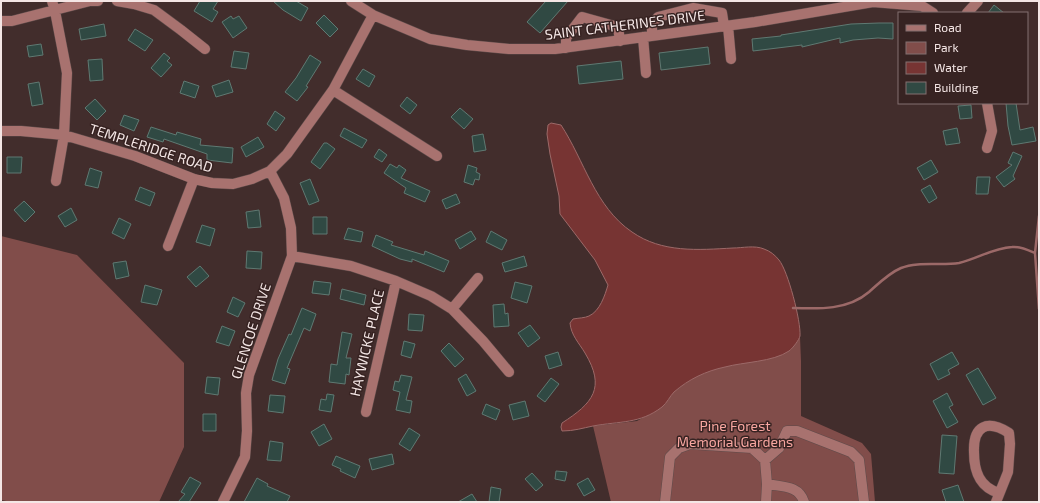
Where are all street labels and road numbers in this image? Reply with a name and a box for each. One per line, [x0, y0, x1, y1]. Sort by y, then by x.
street label: SAINT CATHERINES DRIVE [544, 6, 706, 43]
street label: TEMPLERIDGE ROAD [87, 120, 215, 176]
street label: GLENCOE DRIVE [227, 281, 274, 381]
street label: HAYWICKE PLACE [346, 288, 387, 398]

